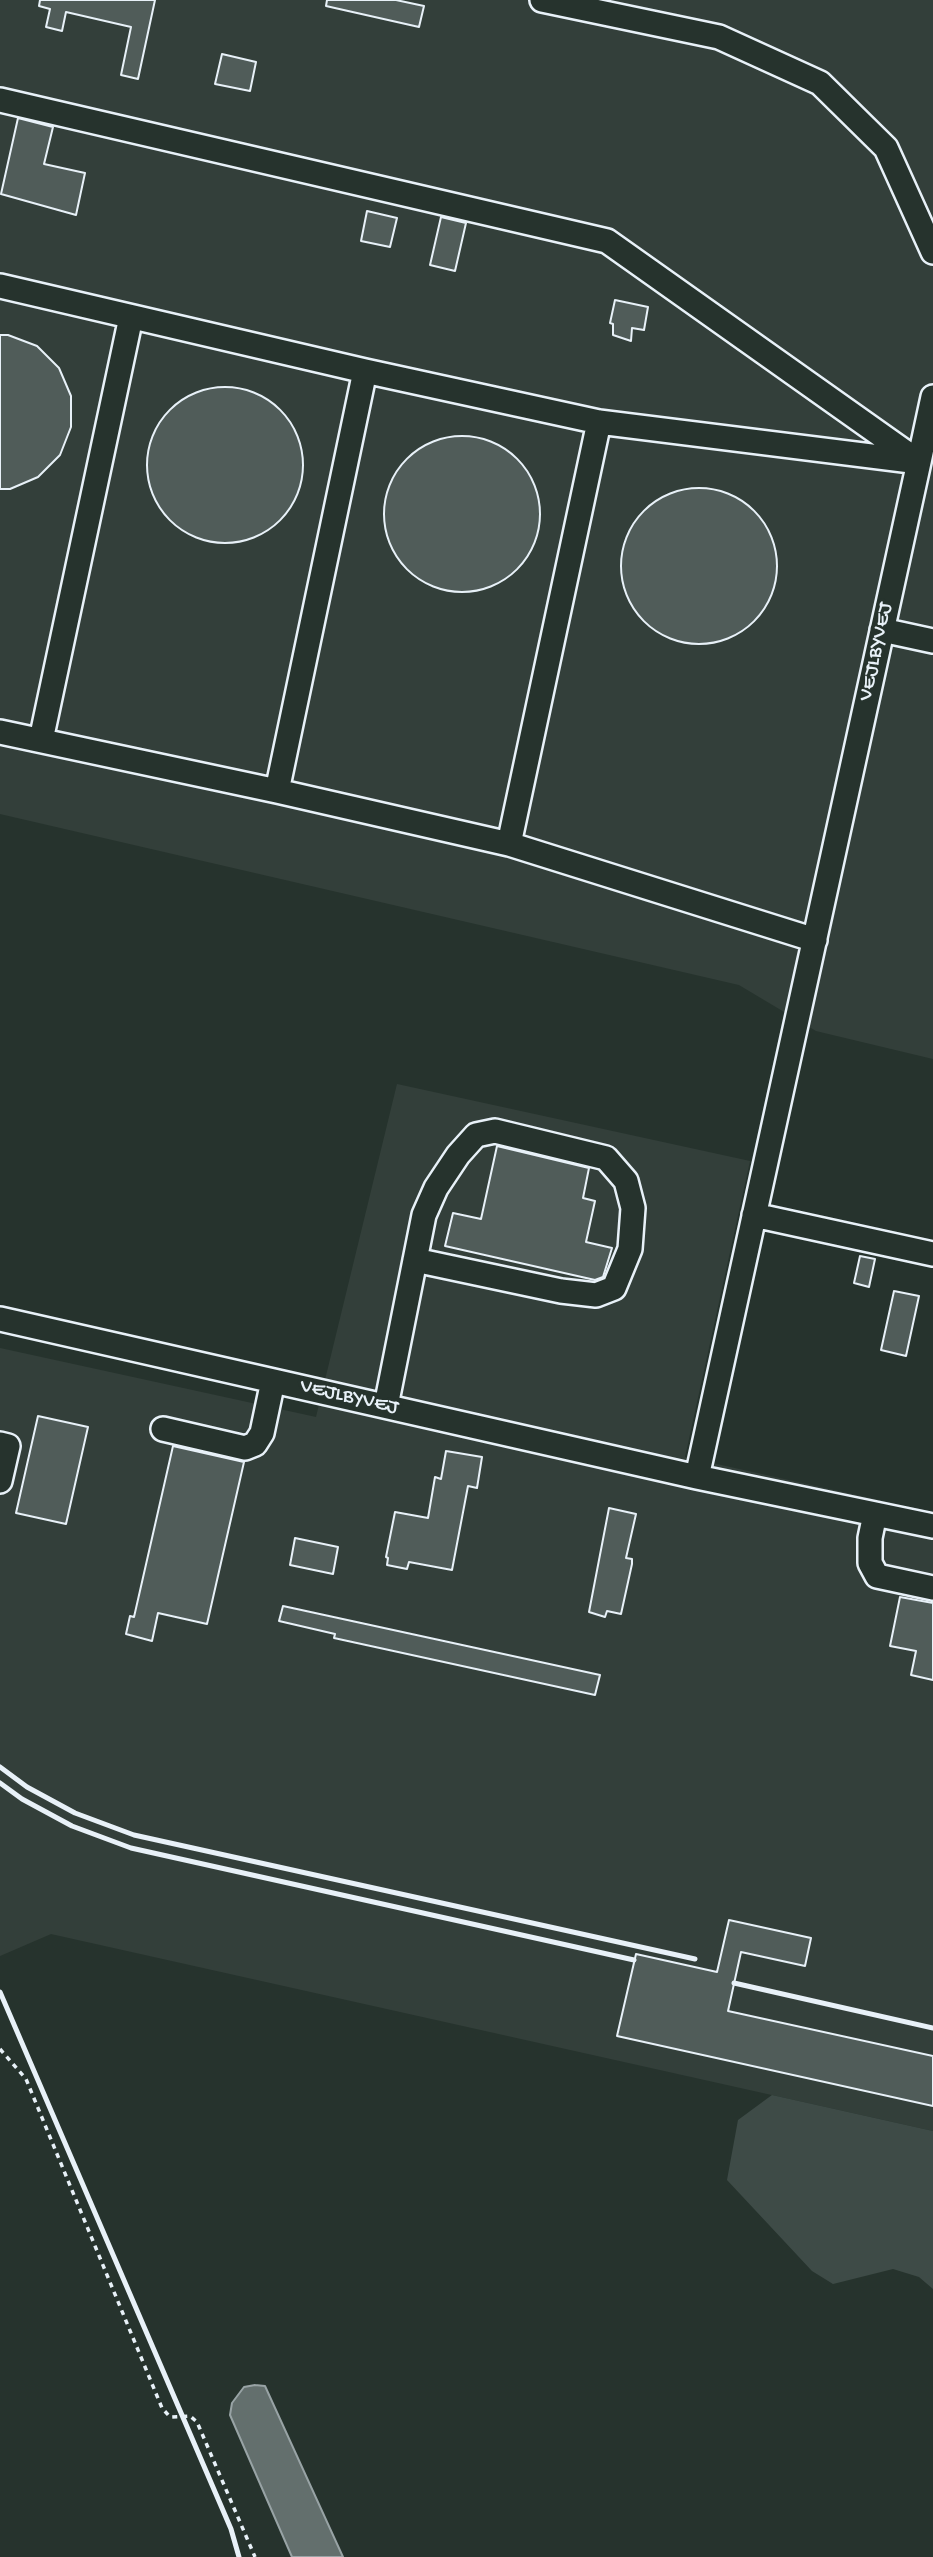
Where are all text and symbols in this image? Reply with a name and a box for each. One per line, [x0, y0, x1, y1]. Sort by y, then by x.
street label: VEJLBYVEJ [854, 600, 900, 704]
street label: VEJLBYVEJ [297, 1374, 401, 1422]

